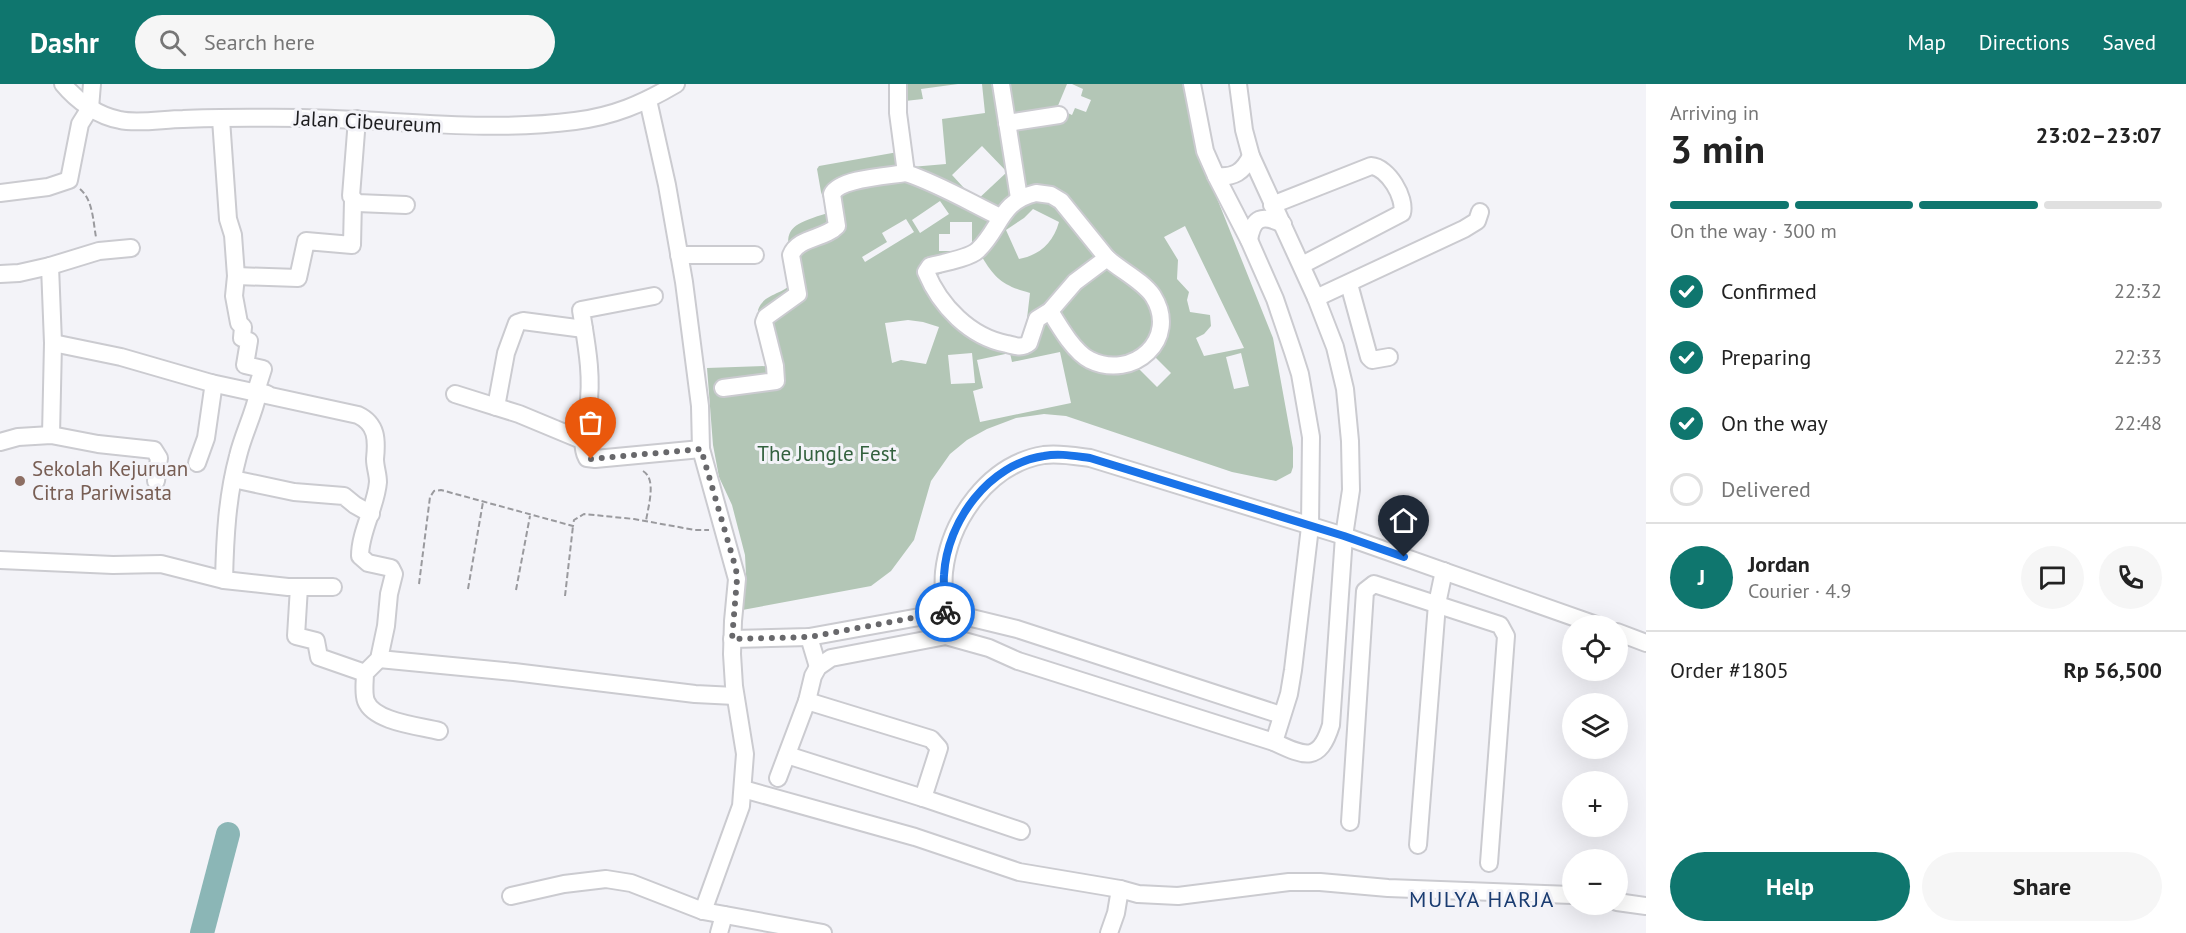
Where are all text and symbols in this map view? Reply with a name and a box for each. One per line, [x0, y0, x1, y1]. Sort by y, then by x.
search box [135, 15, 555, 69]
text: Dashr [30, 24, 99, 61]
icon: search [156, 26, 189, 59]
text: Search here [204, 28, 315, 56]
text: Map [1907, 29, 1946, 56]
text: Directions [1979, 29, 2070, 56]
text: Saved [2103, 29, 2156, 56]
text: Arriving in [1670, 100, 1759, 126]
street label: Jalan Cibeureum [293, 104, 442, 139]
text: 23:02–23:07 [2036, 121, 2162, 149]
text: 3 min [1670, 123, 1765, 174]
text: On the way · 300 m [1670, 218, 1837, 244]
icon: check [1670, 275, 1703, 308]
text: Confirmed [1721, 277, 1817, 305]
text: 22:32 [2114, 278, 2162, 304]
icon: check [1670, 341, 1703, 374]
text: Preparing [1721, 343, 1811, 371]
text: 22:33 [2114, 344, 2162, 370]
pin [565, 397, 616, 459]
icon: bag [574, 406, 607, 439]
icon: check [1670, 407, 1703, 440]
text: On the way [1721, 409, 1828, 437]
text: 22:48 [2114, 410, 2162, 436]
park label: The Jungle Fest [757, 440, 897, 467]
place label: Sekolah Kejuruan Citra Pariwisata [32, 455, 188, 506]
marker: Sekolah Kejuruan Citra Pariwisata [13, 474, 27, 488]
text: Delivered [1721, 475, 1811, 503]
pin [1378, 495, 1429, 557]
icon: home [1387, 504, 1420, 537]
button: chat [2021, 546, 2084, 609]
button: phone [2099, 546, 2162, 609]
text: Jordan [1748, 550, 1810, 578]
text: J [1698, 563, 1705, 591]
text: Courier · 4.9 [1748, 578, 1851, 604]
courier [915, 582, 975, 642]
icon: bike [929, 596, 962, 629]
map controls [1562, 615, 1628, 915]
button: locate [1562, 615, 1628, 681]
text: Order #1805 [1670, 656, 1789, 684]
text: Rp 56,500 [2063, 656, 2162, 684]
button: layers [1562, 693, 1628, 759]
button: + [1562, 771, 1628, 837]
button: − [1562, 849, 1628, 915]
button: Help [1670, 852, 1910, 921]
button: Share [1922, 852, 2162, 921]
district label: MULYA HARJA [1409, 885, 1555, 913]

